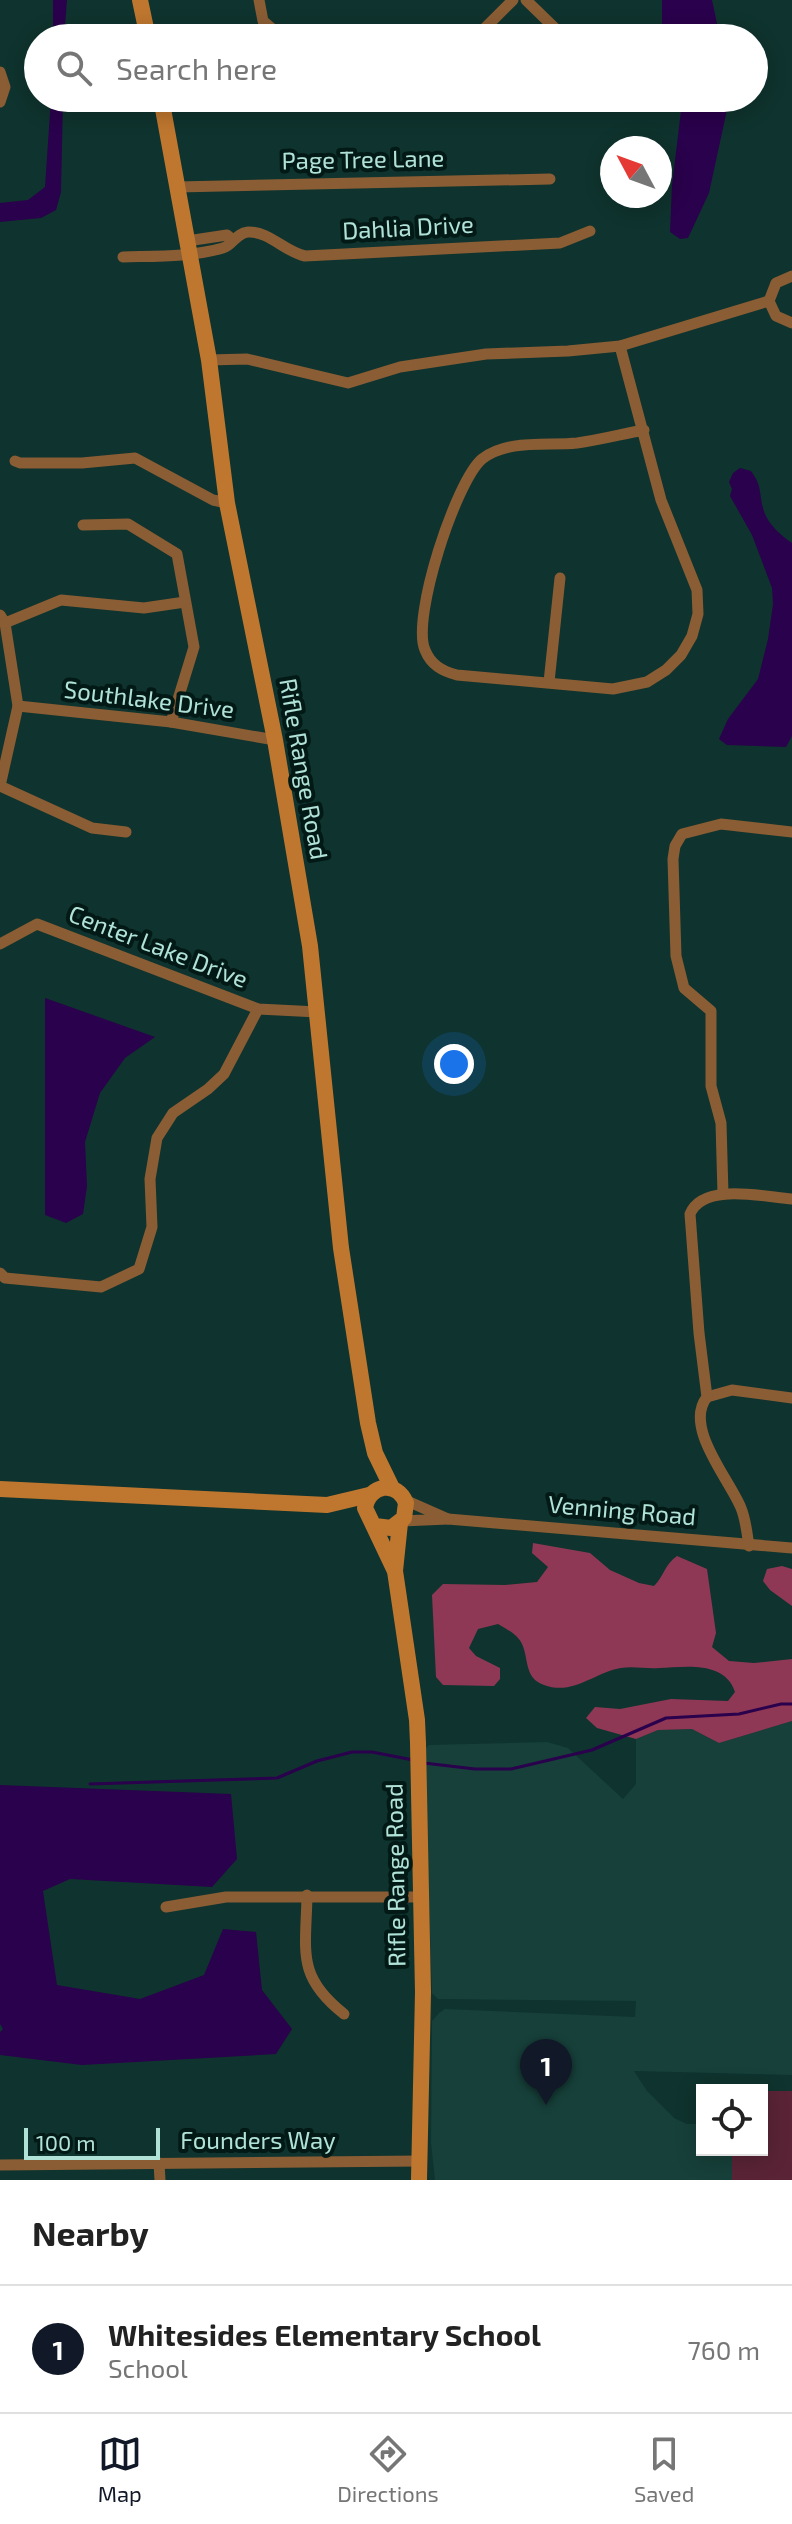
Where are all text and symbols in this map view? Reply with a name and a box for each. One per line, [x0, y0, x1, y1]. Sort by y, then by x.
search box [24, 24, 768, 112]
icon: search [52, 46, 96, 90]
text: Search here [116, 50, 277, 86]
north arrow [600, 136, 672, 208]
street label: Page Tree Lane [281, 143, 445, 174]
street label: Dahlia Drive [341, 209, 474, 244]
street label: Southlake Drive [62, 674, 236, 723]
street label: Rifle Range Road [274, 676, 335, 862]
street label: Center Lake Drive [65, 898, 252, 993]
your location [434, 1044, 474, 1084]
street label: Venning Road [547, 1489, 697, 1530]
street label: Rifle Range Road [378, 1783, 411, 1967]
pin: 1 [520, 2039, 572, 2105]
map controls [696, 2084, 768, 2156]
button: locate [696, 2084, 768, 2156]
scale bar [24, 2124, 160, 2160]
street label: Founders Way [180, 2125, 336, 2154]
text: 100 m [36, 2129, 95, 2155]
text: Nearby [32, 2212, 149, 2253]
text: Whitesides Elementary School [108, 2316, 541, 2352]
text: 1 [52, 2334, 64, 2365]
text: 760 m [688, 2334, 760, 2365]
text: School [108, 2352, 188, 2383]
tab: Map [98, 2432, 142, 2506]
tab: Directions [337, 2432, 439, 2506]
tab: Saved [634, 2432, 694, 2506]

